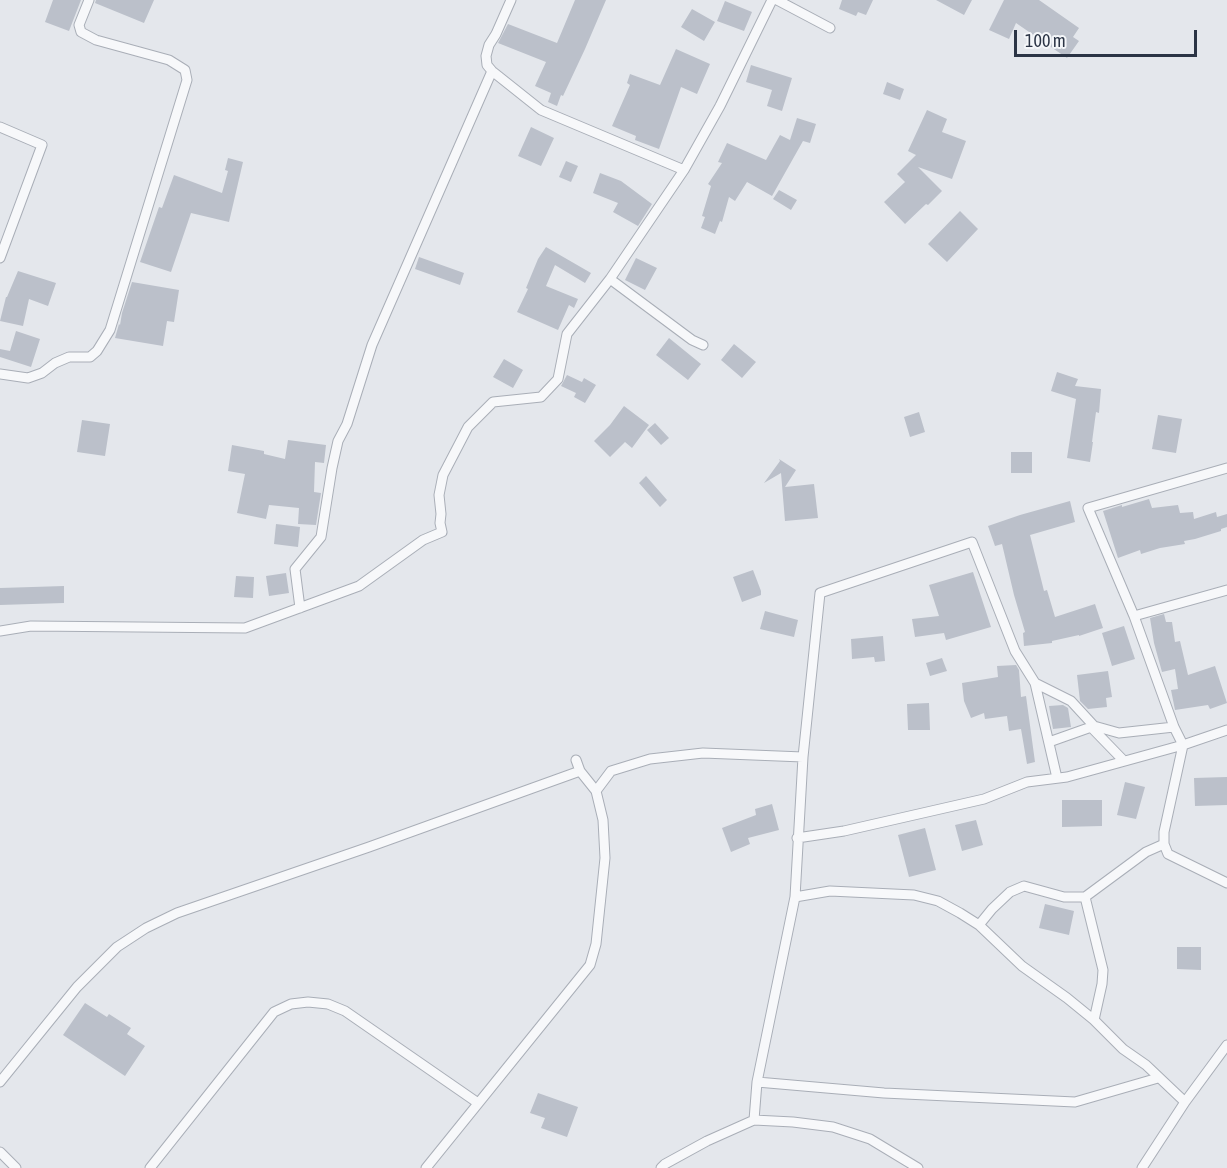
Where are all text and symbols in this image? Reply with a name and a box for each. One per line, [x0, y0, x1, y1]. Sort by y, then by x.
scale bar [1017, 18, 1200, 56]
text: 100 m [1025, 30, 1066, 51]

